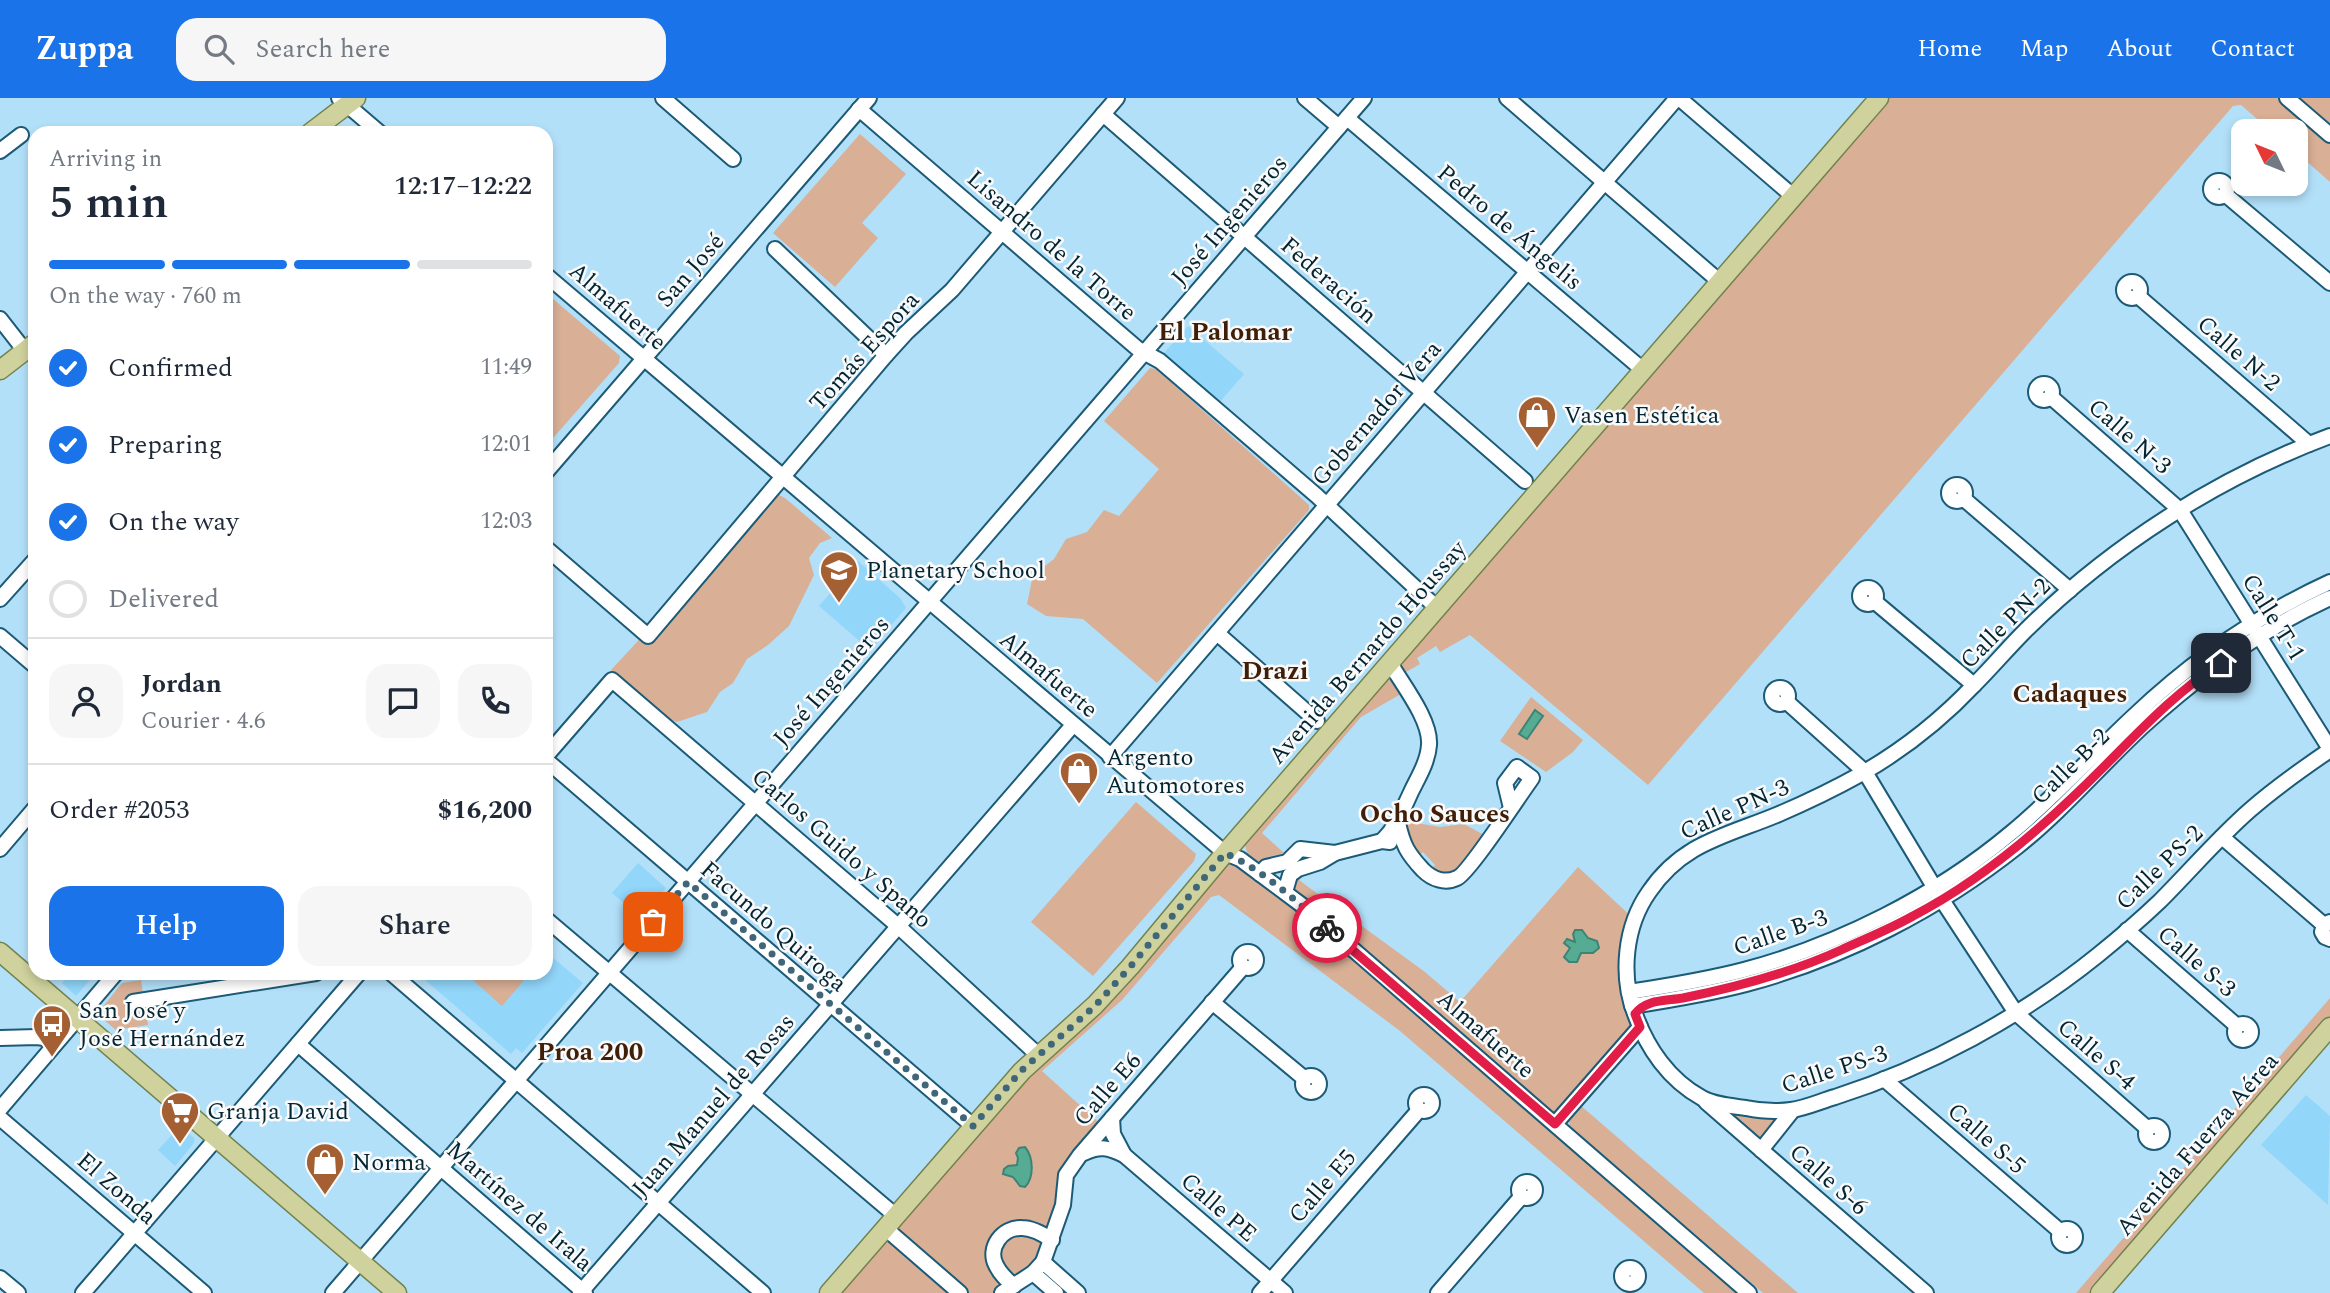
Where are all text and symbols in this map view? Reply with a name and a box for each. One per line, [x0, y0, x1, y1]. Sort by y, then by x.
search box [176, 18, 666, 81]
text: Zuppa [35, 24, 134, 74]
text: Search here [256, 29, 390, 69]
icon: search [200, 30, 238, 68]
text: Home [1917, 31, 1982, 67]
text: Map [2020, 31, 2068, 67]
text: About [2106, 31, 2172, 67]
text: Contact [2210, 31, 2295, 67]
north arrow [2231, 119, 2308, 196]
map controls [2231, 119, 2308, 196]
text: Arriving in [49, 142, 162, 177]
street label: José Ingenieros [1163, 147, 1297, 294]
street label: Pedro de Ángelis [1429, 156, 1590, 300]
street label: Lisandro de la Torre [958, 162, 1144, 330]
text: 12:17–12:22 [394, 166, 532, 206]
text: 5 min [49, 168, 168, 238]
street label: San José [648, 225, 733, 316]
street label: Federación [1272, 228, 1385, 333]
street label: Almafuerte [560, 254, 674, 360]
text: On the way · 760 m [49, 279, 242, 314]
street label: Tomás Espora [801, 283, 929, 420]
street label: Calle N-2 [2188, 307, 2288, 400]
district label: El Palomar [1158, 312, 1293, 352]
street label: Gobernador Vera [1303, 333, 1451, 495]
text: Confirmed [108, 348, 233, 388]
icon: check [49, 349, 87, 387]
text: 11:49 [480, 350, 532, 385]
street label: Calle N-3 [2079, 390, 2179, 483]
shop icon: Vasen Estética [1516, 394, 1558, 449]
place label: Vasen Estética [1564, 398, 1720, 434]
text: Preparing [108, 425, 222, 465]
icon: check [49, 426, 87, 464]
text: 12:01 [480, 427, 532, 462]
text: On the way [108, 502, 239, 542]
icon: check [49, 503, 87, 541]
text: 12:03 [480, 504, 532, 539]
street label: Avenida Bernardo Houssay [1260, 531, 1476, 773]
school or university icon: Planetary School [818, 549, 860, 604]
place label: Planetary School [866, 553, 1045, 589]
street label: Calle T-1 [2232, 567, 2314, 668]
street label: Calle PN-2 [1952, 570, 2060, 678]
text: Delivered [108, 579, 219, 619]
street label: José Ingenieros [765, 608, 899, 755]
street label: Almafuerte [991, 622, 1106, 727]
pin [2191, 633, 2251, 693]
icon: home [2202, 644, 2240, 682]
district label: Drazi [1241, 651, 1309, 691]
button: person [49, 664, 123, 738]
text: Jordan [141, 664, 222, 704]
button: chat [366, 664, 440, 738]
button: phone [458, 664, 532, 738]
district label: Cadaques [2012, 674, 2128, 714]
text: Courier · 4.6 [141, 704, 266, 739]
street label: Calle B-2 [2023, 720, 2118, 814]
place label: Argento Automotores [1106, 740, 1245, 804]
shop icon: Argento Automotores [1058, 750, 1100, 805]
street label: Carlos Guido y Spano [743, 760, 940, 938]
street label: Calle PN-3 [1674, 770, 1795, 850]
text: Order #2053 [49, 790, 189, 830]
text: $16,200 [438, 790, 532, 830]
district label: Ocho Sauces [1360, 794, 1510, 834]
street label: Calle PS-2 [2108, 817, 2212, 919]
street label: Facundo Quiroga [692, 853, 855, 1001]
button: Help [49, 886, 284, 966]
button: Share [298, 886, 532, 966]
pin [623, 892, 683, 952]
courier [1292, 893, 1362, 963]
street label: Calle B-3 [1728, 900, 1832, 966]
icon: bag [634, 903, 672, 941]
icon: bike [1308, 909, 1346, 947]
street label: Calle S-3 [2149, 917, 2244, 1006]
street label: Almafuerte [1428, 982, 1542, 1088]
place label: San José y José Hernández [79, 993, 246, 1057]
bus stop icon: San José y José Hernández [31, 1003, 73, 1058]
street label: Juan Manuel de Rosas [624, 1006, 804, 1206]
street label: Calle S-4 [2049, 1010, 2144, 1099]
district label: Proa 200 [537, 1032, 643, 1072]
street label: Calle PS-3 [1777, 1036, 1892, 1104]
street label: Calle E6 [1065, 1044, 1150, 1135]
street label: Avenida Fuerza Aérea [2108, 1045, 2288, 1244]
supermarket icon: Granja David [159, 1090, 201, 1145]
place label: Granja David [207, 1094, 349, 1130]
street label: Calle S-5 [1939, 1094, 2034, 1183]
street label: Martínez de Irala [438, 1133, 601, 1281]
street label: Calle S-6 [1781, 1135, 1876, 1224]
shop icon: Norma [304, 1141, 346, 1196]
street label: Calle E5 [1280, 1141, 1365, 1232]
street label: El Zonda [68, 1144, 165, 1234]
place label: Norma [352, 1145, 426, 1181]
street label: Calle PE [1172, 1164, 1265, 1251]

